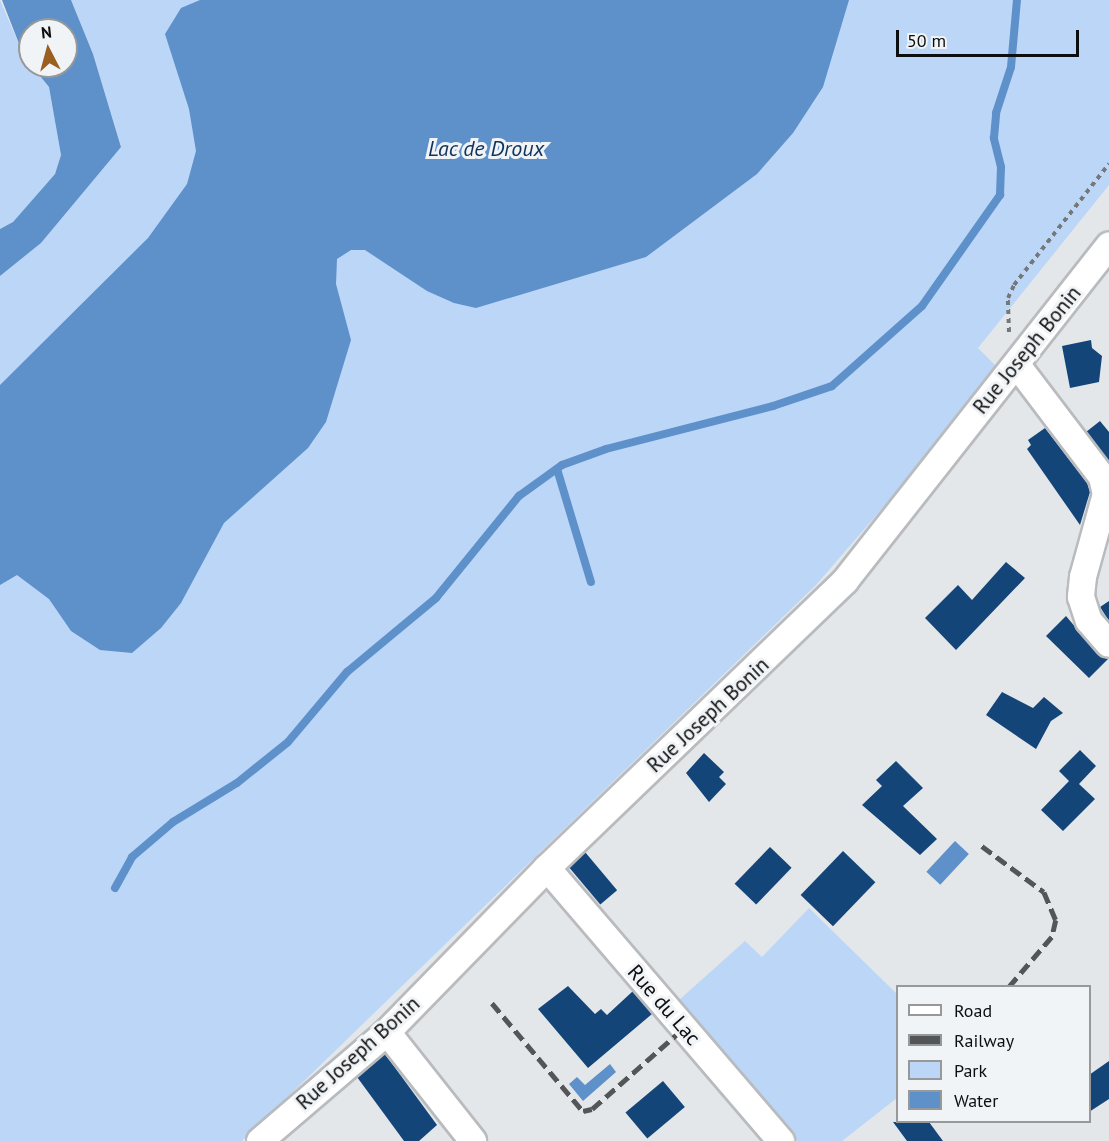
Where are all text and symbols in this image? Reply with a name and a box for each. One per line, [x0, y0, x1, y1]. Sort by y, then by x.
north arrow [18, 18, 78, 78]
scale bar [899, 18, 1082, 56]
text: N [40, 22, 53, 43]
text: 50 m [907, 29, 946, 52]
water label: Lac de Droux [428, 136, 544, 162]
street label: Rue Joseph Bonin [968, 281, 1086, 419]
street label: Rue Joseph Bonin [642, 652, 774, 778]
street label: Rue du Lac [622, 960, 706, 1050]
legend [896, 985, 1091, 1123]
street label: Rue Joseph Bonin [291, 991, 425, 1115]
text: Road [954, 999, 992, 1022]
text: Railway [954, 1029, 1014, 1052]
text: Park [954, 1059, 987, 1082]
text: Water [954, 1089, 998, 1112]

